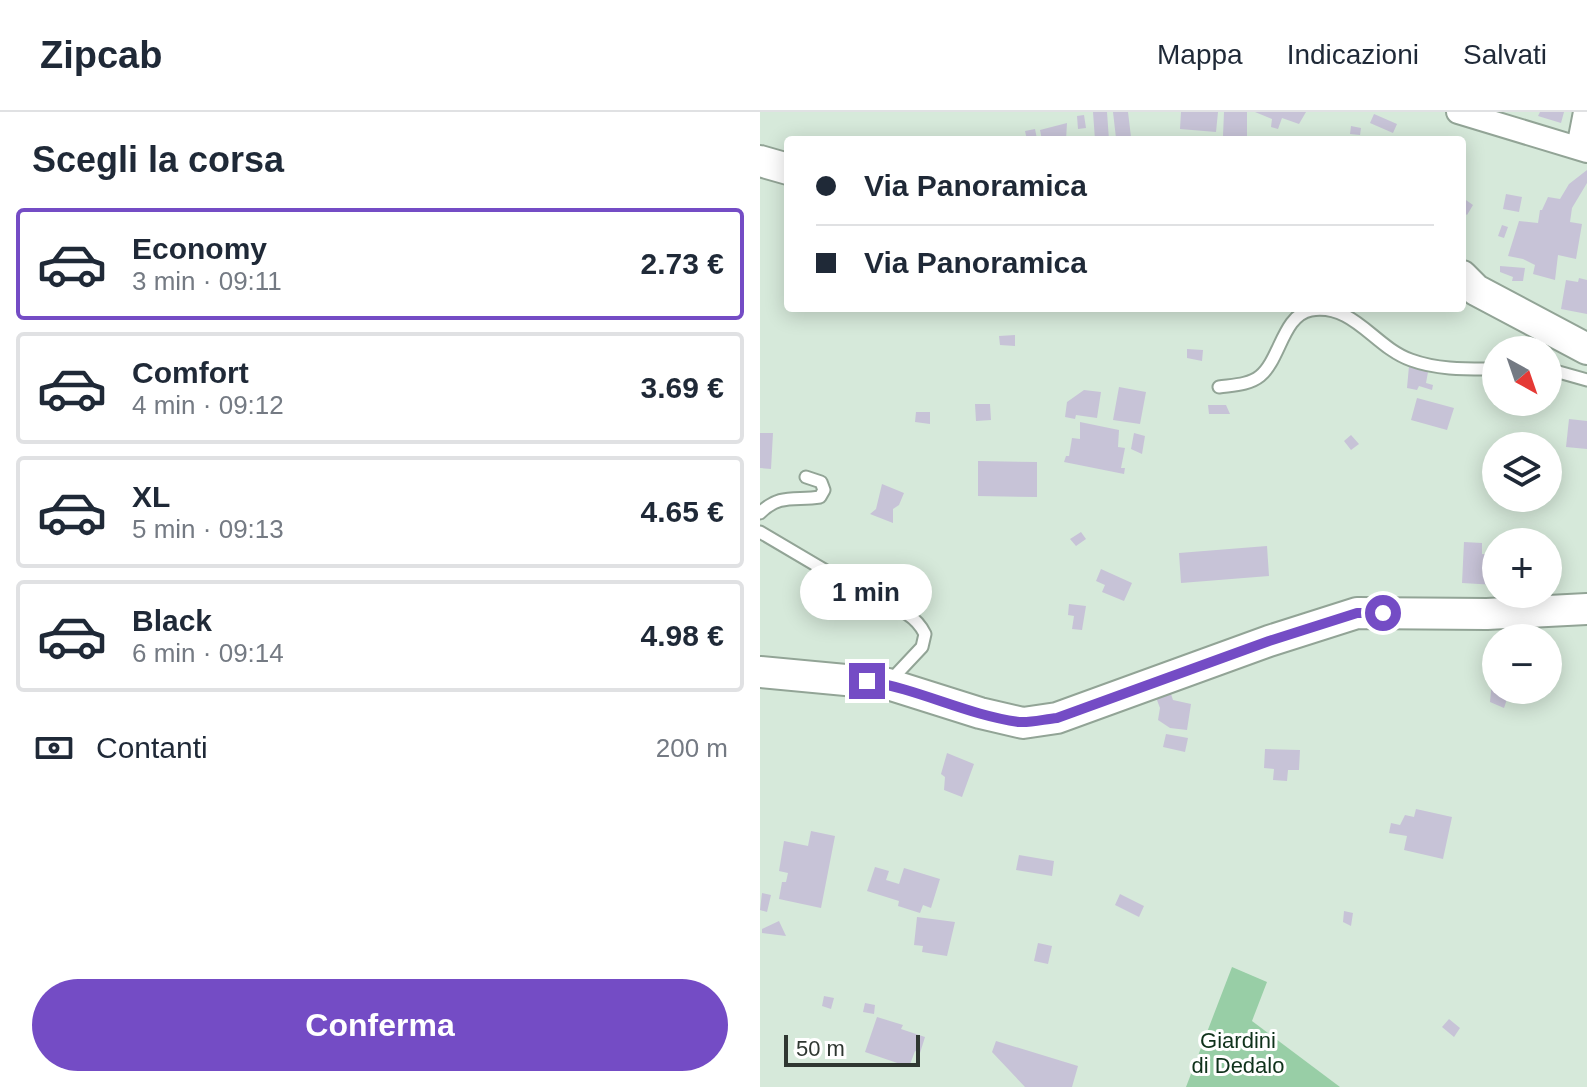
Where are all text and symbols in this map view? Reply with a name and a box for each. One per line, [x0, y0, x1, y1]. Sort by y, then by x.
text: Zipcab [40, 34, 162, 76]
text: Mappa [1157, 39, 1243, 70]
text: Indicazioni [1287, 39, 1419, 70]
text: Salvati [1463, 39, 1547, 70]
text: Scegli la corsa [32, 139, 284, 180]
text: Via Panoramica [864, 169, 1087, 202]
icon: car [36, 228, 108, 300]
text: Economy [132, 232, 267, 265]
text: Via Panoramica [864, 246, 1087, 279]
text: 2.73 € [641, 247, 724, 280]
text: 3 min · 09:11 [132, 266, 282, 296]
north arrow [1482, 336, 1562, 416]
map controls [1482, 336, 1562, 704]
icon: car [36, 352, 108, 424]
text: Comfort [132, 356, 249, 389]
text: 3.69 € [641, 371, 724, 404]
text: 4 min · 09:12 [132, 390, 284, 420]
button: layers [1482, 432, 1562, 512]
icon: car [36, 476, 108, 548]
text: XL [132, 480, 170, 513]
text: 4.65 € [641, 495, 724, 528]
text: 5 min · 09:13 [132, 514, 284, 544]
button: + [1482, 528, 1562, 608]
callout: 1 min [801, 565, 933, 621]
text: 1 min [832, 577, 900, 607]
route start [1365, 595, 1401, 631]
icon: car [36, 600, 108, 672]
text: Black [132, 604, 212, 637]
text: 4.98 € [641, 619, 724, 652]
button: − [1482, 624, 1562, 704]
text: 6 min · 09:14 [132, 638, 284, 668]
route end [849, 663, 885, 699]
icon: cash [32, 726, 76, 770]
text: Contanti [96, 731, 208, 764]
text: 200 m [656, 733, 728, 763]
button: Conferma [32, 979, 728, 1071]
park label: Giardini di Dedalo [1192, 1028, 1284, 1078]
scale bar [784, 1031, 920, 1067]
text: 50 m [796, 1036, 845, 1061]

